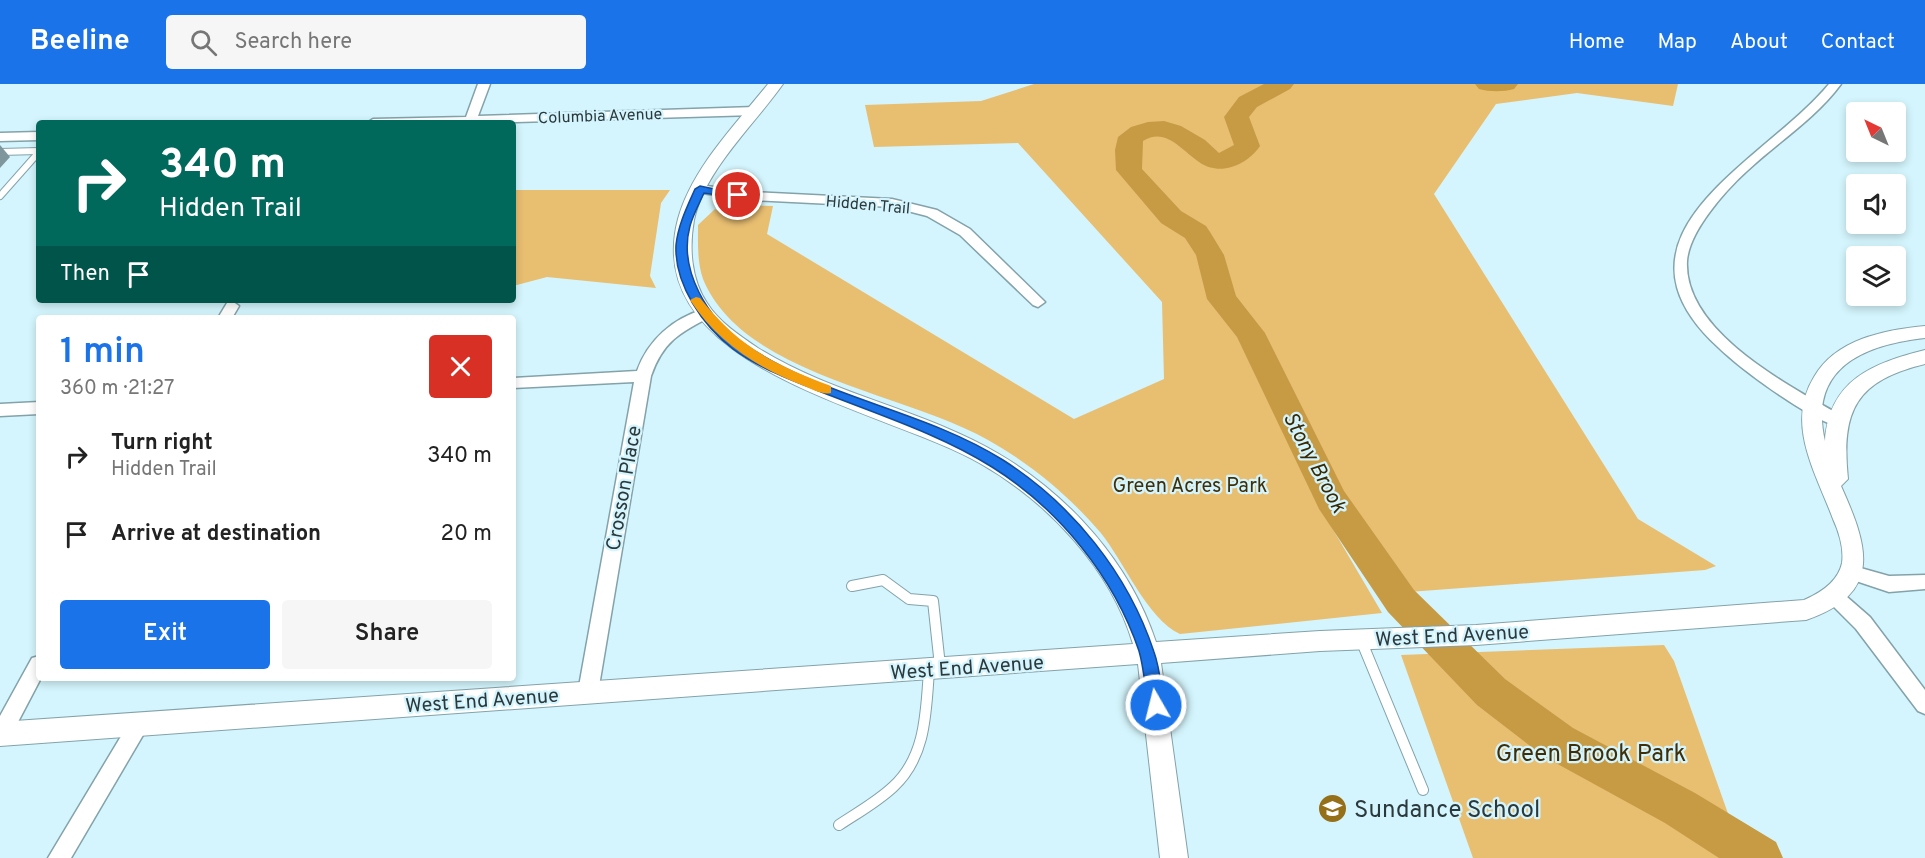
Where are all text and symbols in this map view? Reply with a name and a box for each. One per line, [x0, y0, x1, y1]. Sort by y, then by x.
search box [166, 15, 586, 69]
text: Beeline [30, 24, 130, 60]
icon: search [187, 26, 220, 59]
text: Search here [235, 29, 352, 56]
text: Home [1569, 29, 1625, 56]
text: Map [1658, 29, 1697, 56]
text: About [1730, 29, 1788, 56]
text: Contact [1821, 29, 1895, 56]
north arrow [1846, 102, 1906, 162]
map controls [1846, 102, 1906, 306]
street label: Columbia Avenue [538, 105, 663, 129]
text: 340 m [159, 140, 286, 193]
icon: right [60, 144, 138, 222]
pin [712, 169, 763, 220]
button: sound [1846, 174, 1906, 234]
icon: arrive [721, 178, 754, 211]
text: Hidden Trail [159, 192, 302, 226]
street label: Hidden Trail [825, 192, 911, 220]
button: layers [1846, 246, 1906, 306]
icon: arrive [122, 258, 155, 291]
text: Then [60, 261, 110, 288]
text: 1 min [60, 330, 145, 376]
button: close [429, 335, 492, 398]
text: 360 m · 21:27 [60, 376, 175, 402]
water label: Stony Brook [1276, 408, 1352, 518]
street label: Crosson Place [601, 424, 649, 553]
text: Turn right [111, 430, 213, 457]
icon: right [60, 440, 93, 473]
text: 340 m [427, 443, 492, 470]
text: Hidden Trail [111, 457, 217, 483]
park label: Green Acres Park [1113, 474, 1267, 500]
icon: arrive [60, 518, 93, 551]
text: Arrive at destination [111, 521, 321, 548]
text: 20 m [441, 521, 492, 548]
button: Exit [60, 600, 270, 669]
button: Share [282, 600, 492, 669]
street label: West End Avenue [1375, 620, 1530, 654]
street label: West End Avenue [889, 651, 1045, 687]
position arrow [1124, 673, 1188, 737]
street label: West End Avenue [404, 684, 560, 720]
park label: Green Brook Park [1496, 740, 1686, 770]
school or university icon: Sundance School [1317, 793, 1349, 825]
place label: Sundance School [1354, 796, 1540, 826]

